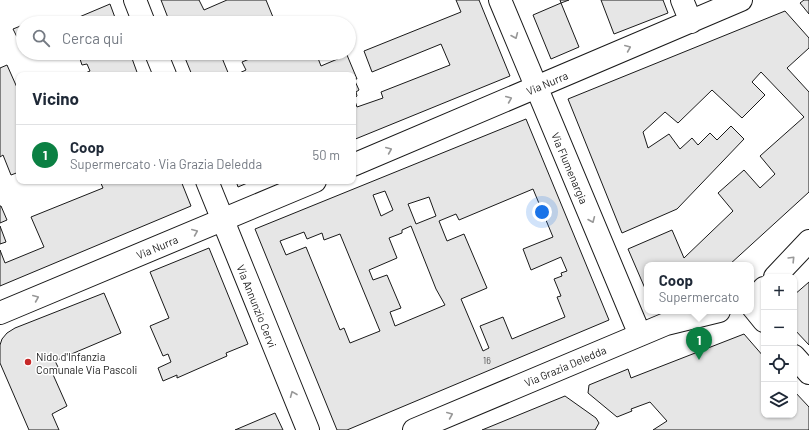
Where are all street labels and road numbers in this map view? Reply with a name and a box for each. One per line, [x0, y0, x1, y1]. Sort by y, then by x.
street label: Via Nurra [524, 68, 570, 98]
street label: Via Flumenargia [549, 130, 591, 206]
street label: Via Nurra [134, 232, 180, 262]
street label: Via Annunzio Cervi [234, 263, 280, 350]
street label: Via Grazia Deledda [522, 343, 608, 389]

